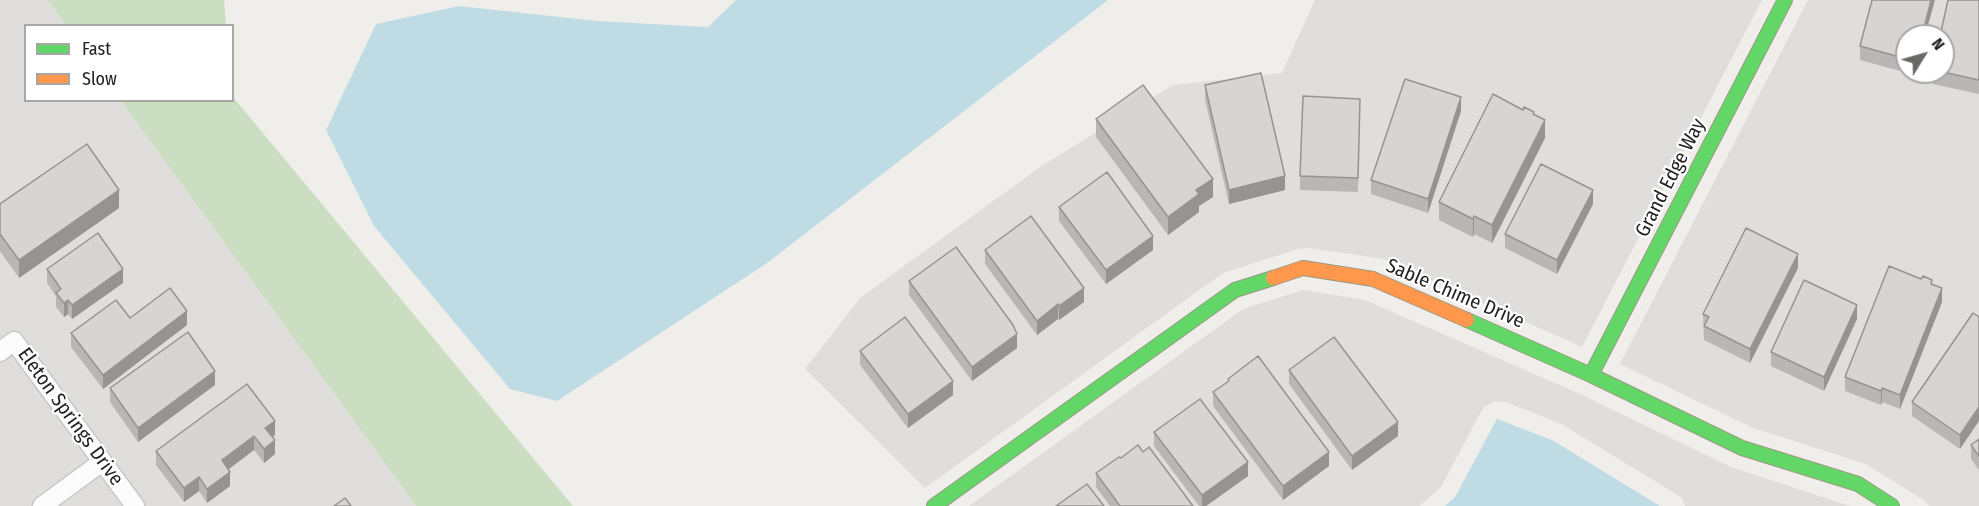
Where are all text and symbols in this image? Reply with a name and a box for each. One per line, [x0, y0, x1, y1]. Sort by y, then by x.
legend [24, 24, 234, 102]
north arrow [1895, 24, 1955, 84]
text: N [1928, 35, 1949, 54]
text: Fast [82, 38, 111, 60]
text: Slow [82, 68, 117, 90]
street label: Grand Edge Way [1631, 115, 1711, 241]
street label: Sable Chime Drive [1382, 254, 1528, 334]
street label: Eleton Springs Drive [12, 344, 128, 490]

